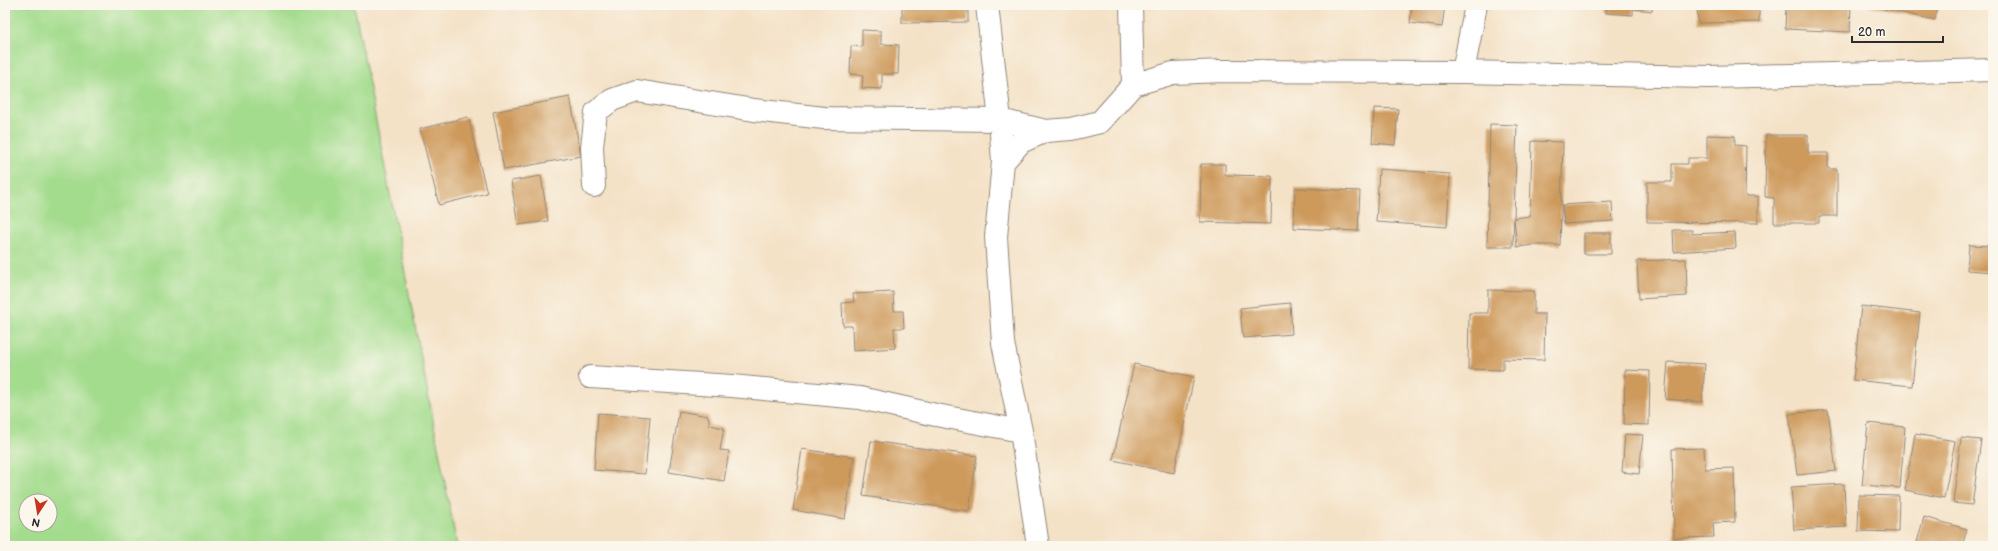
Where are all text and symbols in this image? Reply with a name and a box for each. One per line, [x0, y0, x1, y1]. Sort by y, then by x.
scale bar [1852, 18, 1943, 44]
text: 20 m [1858, 25, 1885, 40]
north arrow [18, 493, 58, 533]
text: N [31, 515, 41, 530]

